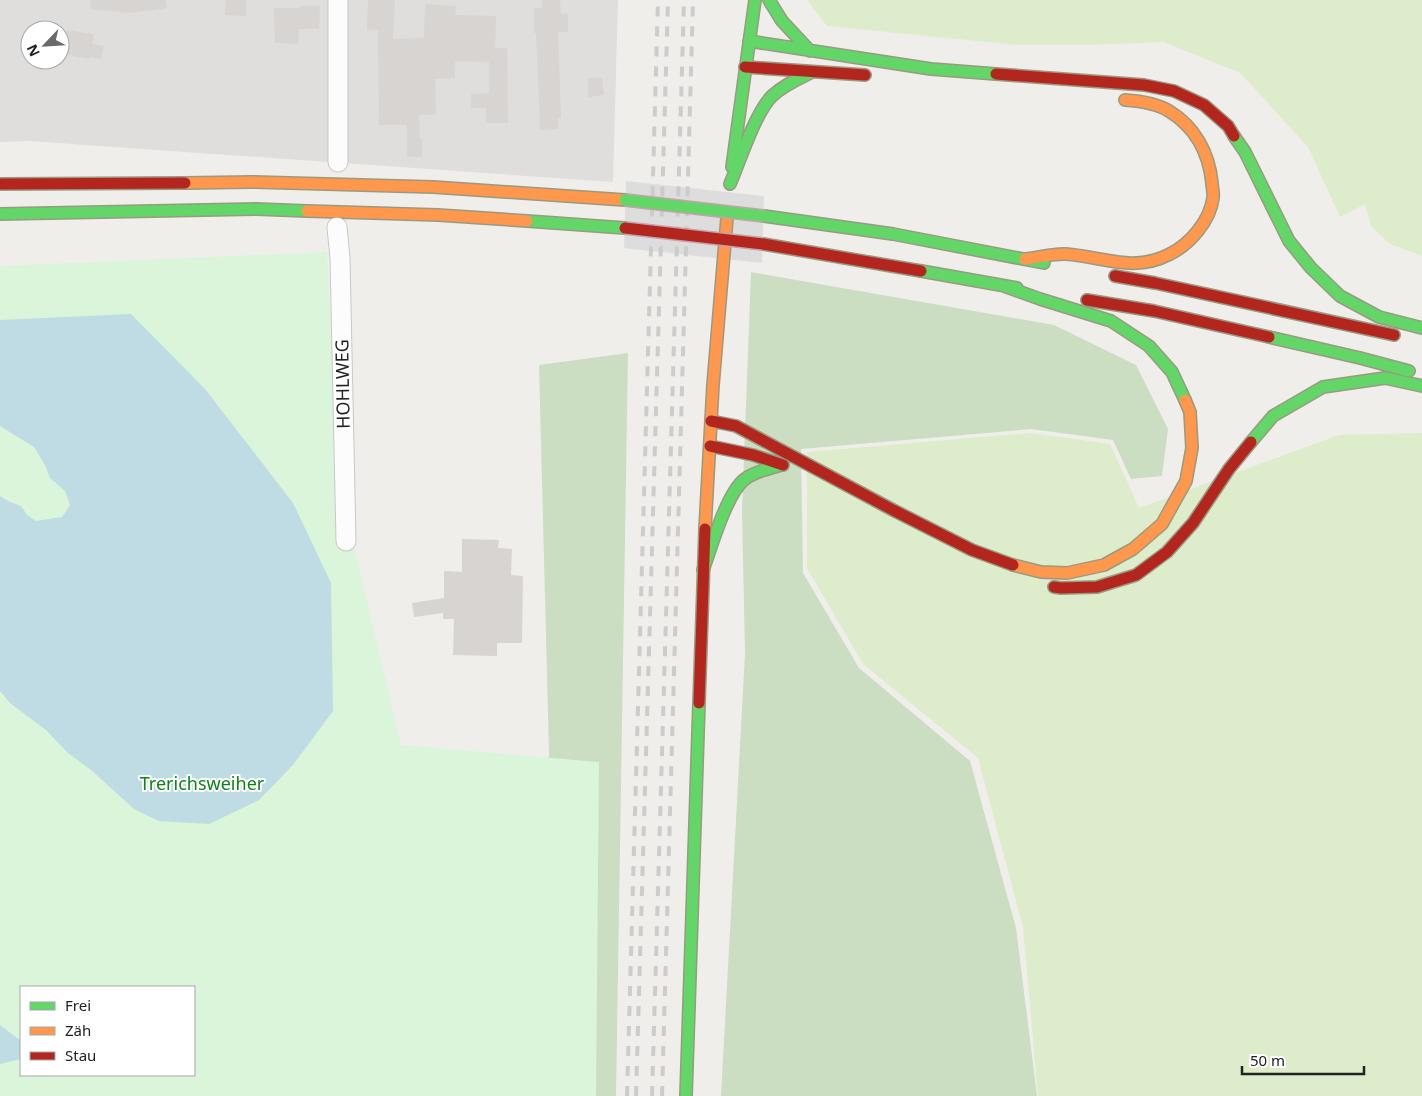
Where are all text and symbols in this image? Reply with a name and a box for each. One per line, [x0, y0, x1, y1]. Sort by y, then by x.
north arrow [20, 20, 70, 70]
text: N [22, 42, 44, 60]
street label: HOHLWEG [329, 339, 355, 429]
park label: Trerichsweiher [140, 771, 265, 795]
legend [20, 986, 195, 1076]
text: Frei [65, 995, 91, 1015]
text: Zäh [65, 1020, 91, 1040]
scale bar [1242, 1044, 1364, 1076]
text: Stau [65, 1045, 96, 1065]
text: 50 m [1250, 1050, 1285, 1070]

